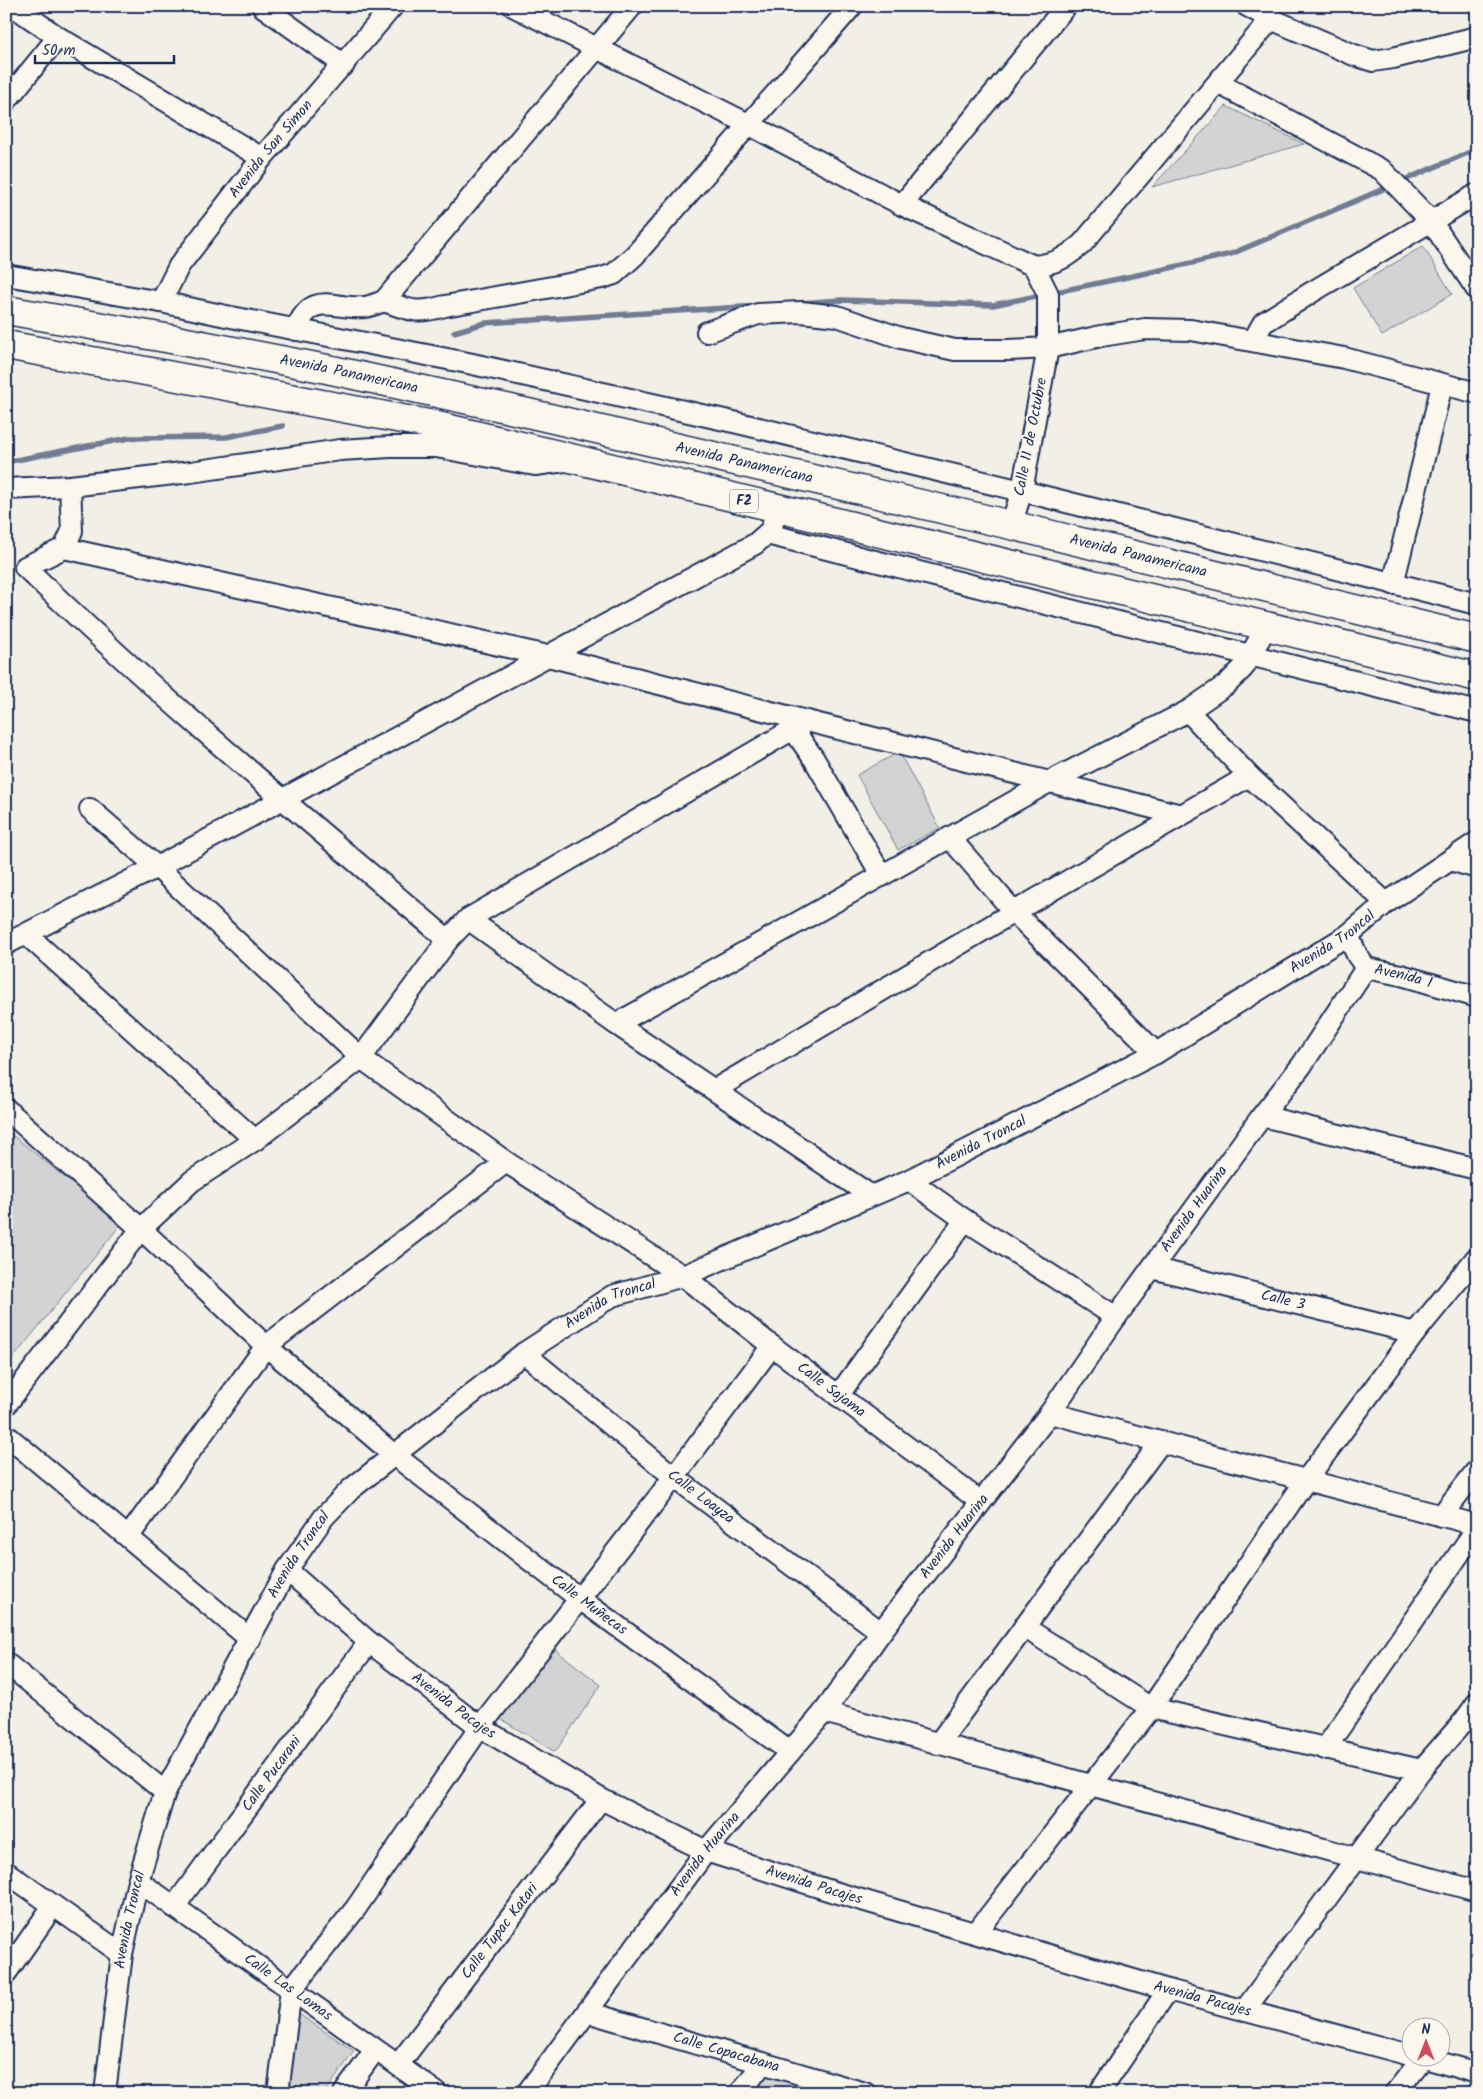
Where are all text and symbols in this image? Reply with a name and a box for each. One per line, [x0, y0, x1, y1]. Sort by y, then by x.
scale bar [35, 32, 174, 64]
text: 50 m [42, 39, 76, 63]
street label: Avenida San Simon [223, 95, 319, 204]
street label: Avenida Panamericana [278, 348, 420, 401]
street label: Calle 11 de Octubre [1008, 375, 1054, 498]
street label: Avenida Panamericana [673, 436, 815, 491]
road number: F2 [730, 490, 758, 512]
street label: Avenida Panamericana [1067, 528, 1209, 585]
street label: Avenida Troncal [1285, 904, 1381, 980]
street label: Avenida 1 [1372, 958, 1435, 996]
street label: Avenida Troncal [931, 1109, 1031, 1176]
street label: Avenida Huarina [1155, 1161, 1234, 1258]
street label: Avenida Troncal [560, 1272, 659, 1336]
street label: Calle 3 [1258, 1283, 1308, 1318]
street label: Calle Sajama [791, 1356, 871, 1424]
street label: Calle Loayza [662, 1464, 740, 1530]
street label: Avenida Huarina [914, 1489, 995, 1584]
street label: Avenida Troncal [262, 1506, 336, 1603]
street label: Calle Muñecas [546, 1569, 633, 1642]
street label: Avenida Pacajes [406, 1666, 501, 1746]
street label: Calle Pucarani [236, 1730, 309, 1817]
street label: Avenida Huarina [664, 1807, 746, 1902]
street label: Avenida Pacajes [762, 1859, 866, 1912]
street label: Avenida Troncal [108, 1868, 152, 1970]
street label: Calle Tupac Katari [455, 1877, 545, 1985]
street label: Calle Las Lomas [239, 1947, 338, 2028]
street label: Avenida Pacajes [1151, 1974, 1255, 2024]
north arrow [1400, 2016, 1450, 2066]
text: N [1422, 2019, 1431, 2041]
street label: Calle Copacabana [670, 2026, 782, 2079]

